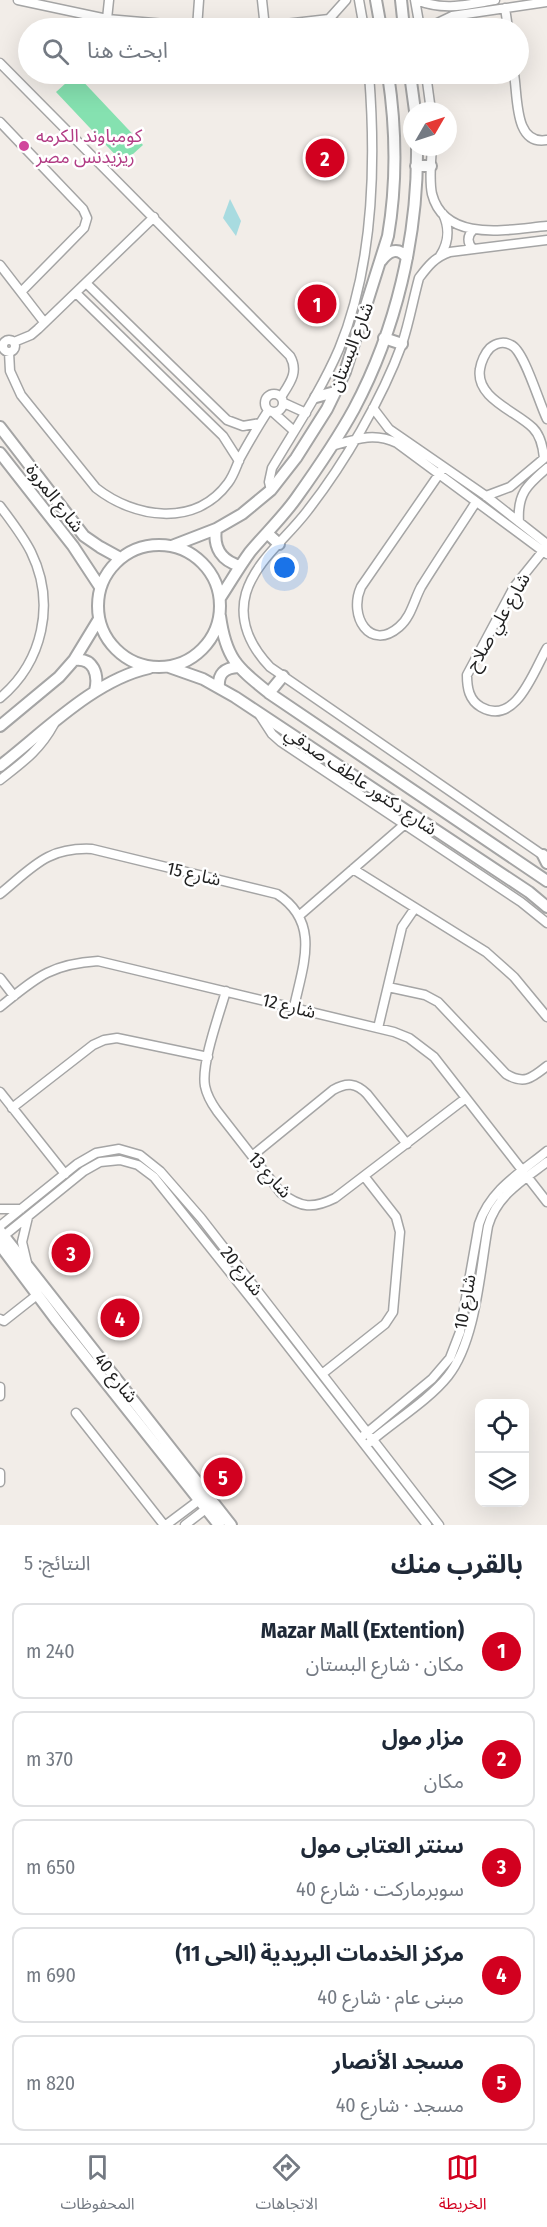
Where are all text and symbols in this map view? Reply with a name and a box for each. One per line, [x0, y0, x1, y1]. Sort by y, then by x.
search box [18, 18, 529, 84]
icon: search [39, 35, 72, 68]
text: ابحث هنا [87, 37, 168, 64]
north arrow [403, 102, 457, 156]
place label: كومباوند الكرمه ريزيدنس مصر [35, 125, 143, 168]
pin: 2 [306, 136, 344, 180]
marker: كومباوند الكرمه ريزيدنس مصر [17, 139, 31, 153]
pin: 1 [298, 282, 336, 326]
street label: شارع البستان [324, 299, 381, 396]
street label: شارع المروة [19, 459, 89, 539]
your location [270, 553, 299, 582]
street label: شارع علي صلاح [461, 569, 538, 677]
street label: شارع دكتور عاطف صدقي [279, 722, 441, 843]
street label: شارع 15 [164, 857, 223, 894]
street label: شارع 12 [259, 989, 318, 1026]
street label: شارع 13 [241, 1147, 296, 1205]
pin: 3 [52, 1230, 90, 1276]
street label: شارع 20 [214, 1242, 268, 1302]
street label: شارع 10 [449, 1273, 484, 1332]
pin: 4 [100, 1296, 140, 1340]
street label: شارع 40 [87, 1349, 143, 1409]
map controls [475, 1399, 529, 1507]
button: locate [475, 1399, 529, 1453]
button: layers [475, 1453, 529, 1507]
pin: 5 [204, 1454, 242, 1500]
text: بالقرب منك [391, 1549, 523, 1580]
text: النتائج: 5 [24, 1551, 91, 1575]
text: Mazar Mall (Extention) [261, 1617, 464, 1644]
text: 240 m [26, 1639, 75, 1663]
text: 1 [497, 1639, 506, 1663]
text: مكان · شارع البستان [306, 1652, 464, 1676]
text: مزار مول [382, 1724, 464, 1751]
text: 370 m [26, 1747, 73, 1771]
text: 2 [497, 1747, 506, 1771]
text: مكان [424, 1769, 464, 1793]
text: سنتر العتابى مول [301, 1832, 464, 1859]
text: 650 m [26, 1855, 76, 1879]
text: 3 [497, 1855, 506, 1879]
text: سوبرماركت · شارع 40 [296, 1877, 464, 1901]
text: مركز الخدمات البريدية (الحى 11) [175, 1940, 464, 1967]
text: 690 m [26, 1963, 76, 1987]
text: 4 [496, 1963, 507, 1987]
text: مبنى عام · شارع 40 [317, 1985, 464, 2009]
text: مسجد الأنصار [332, 2048, 464, 2075]
text: 820 m [26, 2071, 75, 2095]
text: 5 [497, 2071, 506, 2095]
text: مسجد · شارع 40 [336, 2093, 464, 2117]
tab: المحفوظات [60, 2151, 135, 2221]
tab: الاتجاهات [255, 2151, 318, 2221]
tab: الخريطة [439, 2151, 487, 2221]

